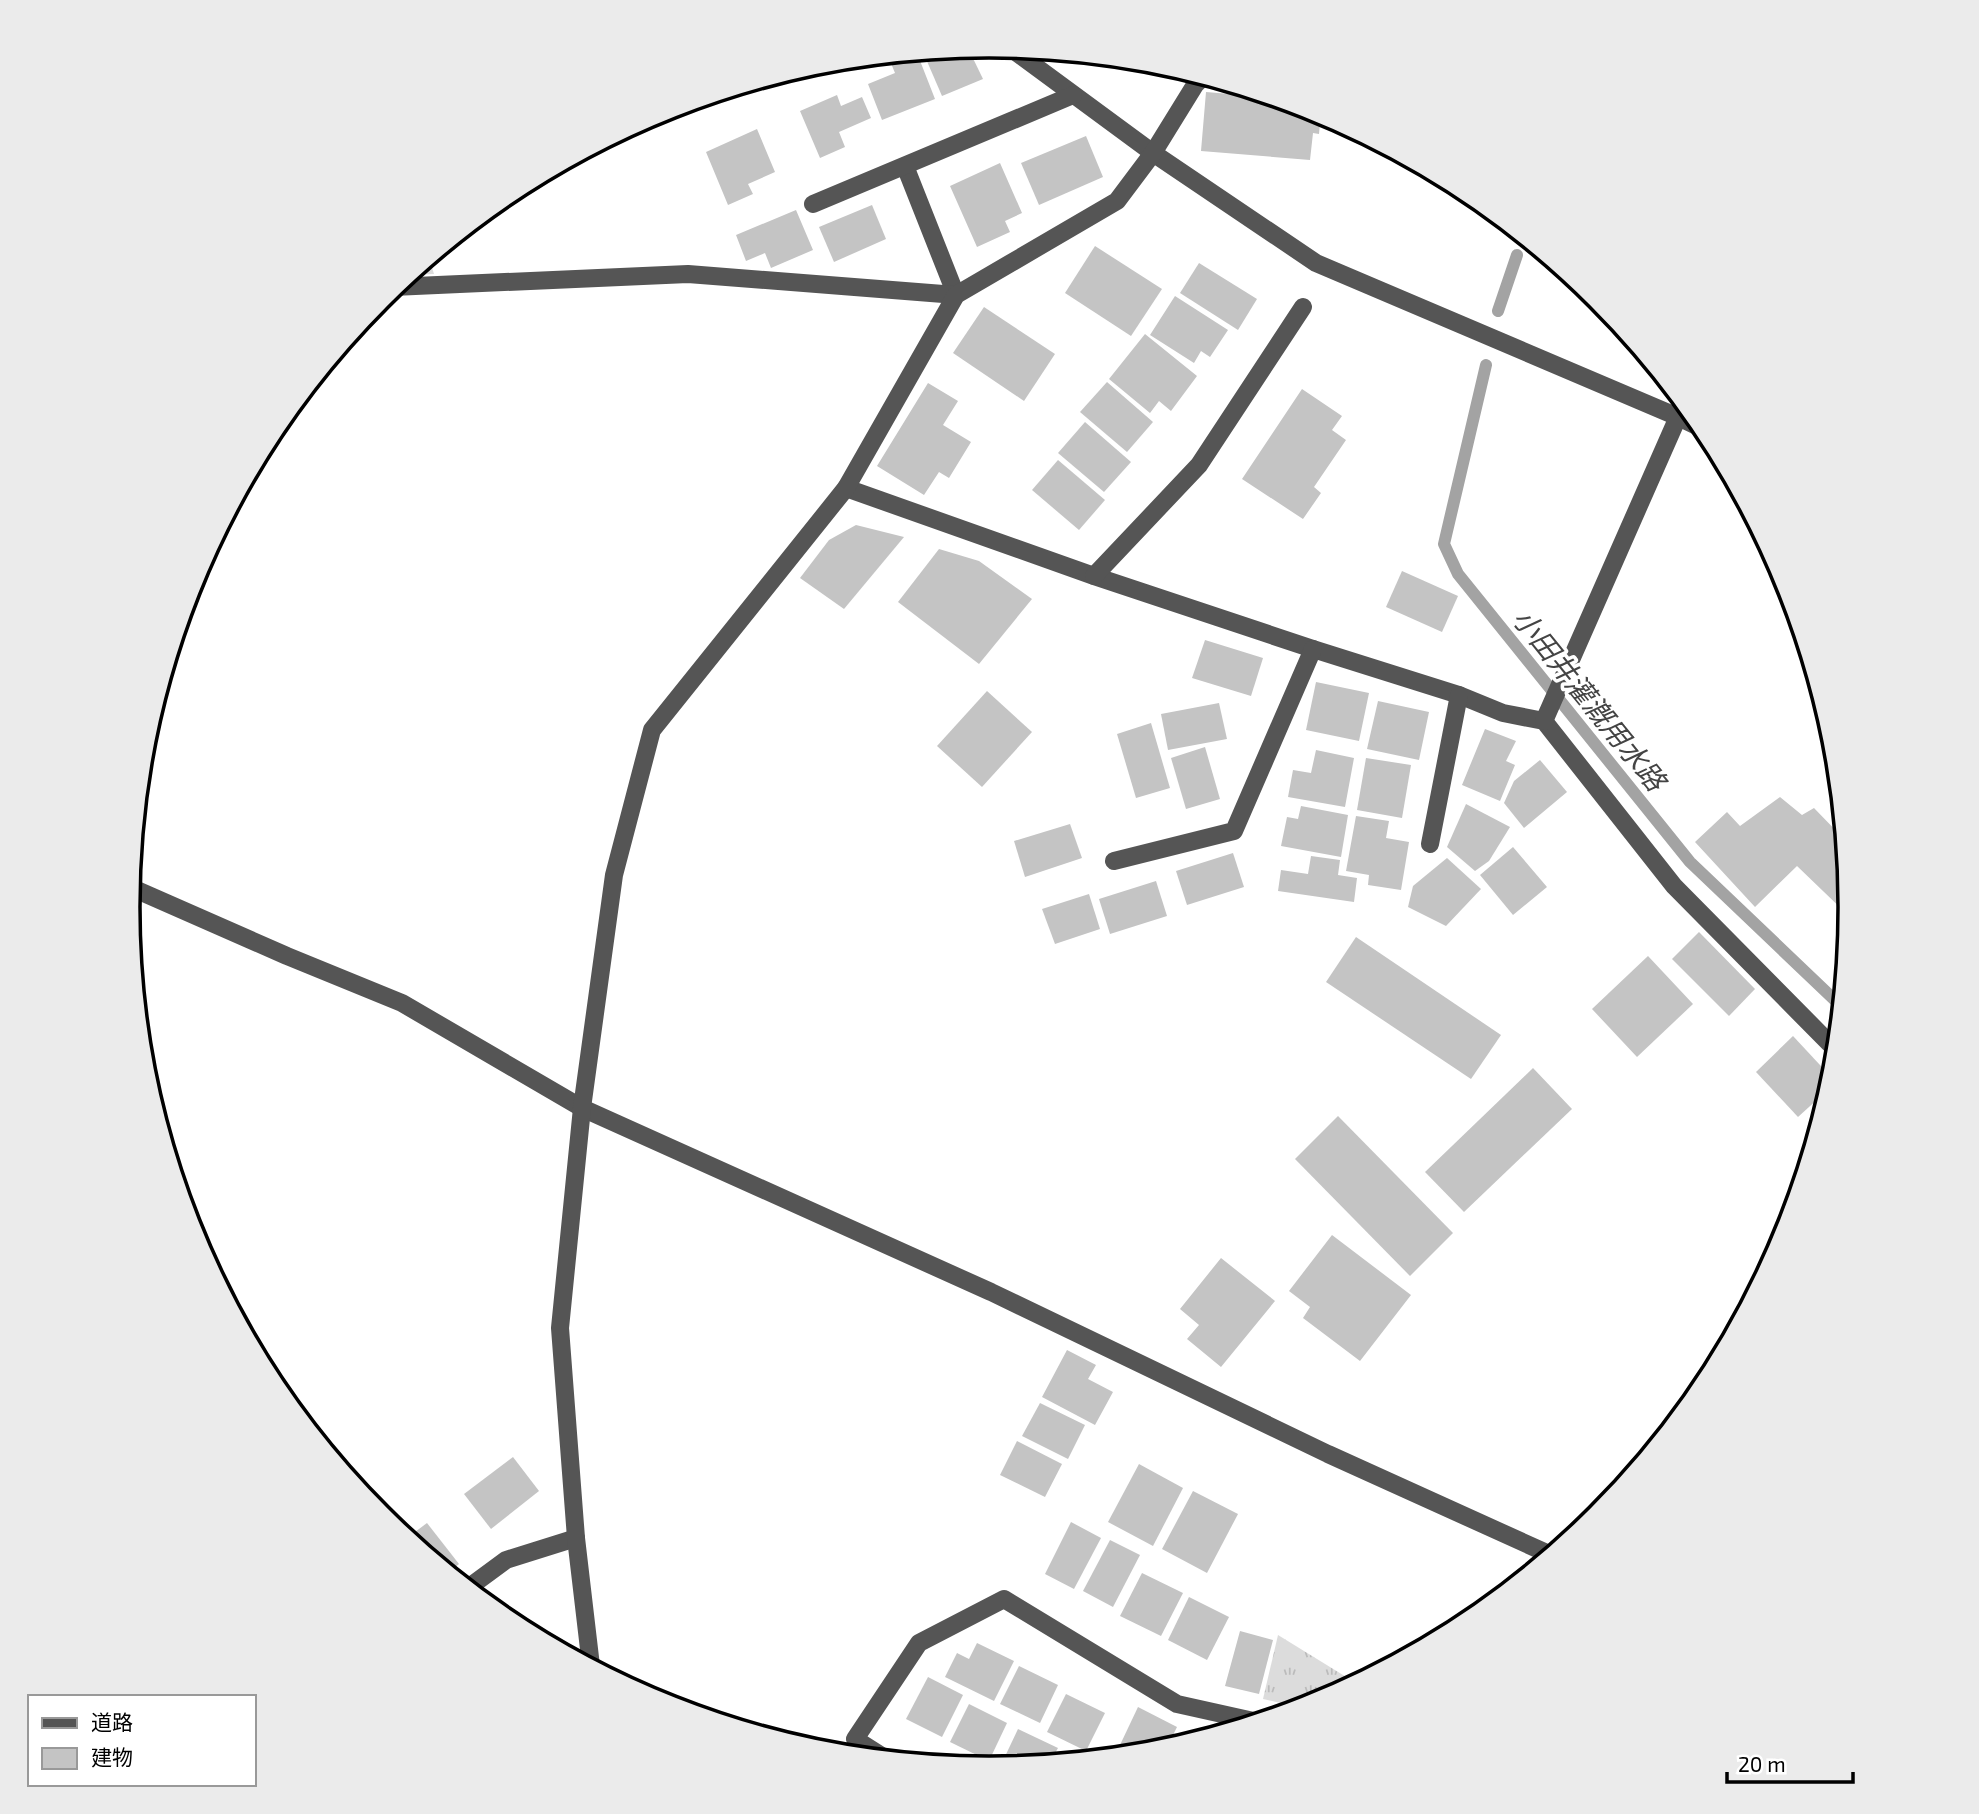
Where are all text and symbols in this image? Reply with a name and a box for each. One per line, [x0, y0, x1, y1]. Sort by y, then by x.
water label: 小田井灌漑用水路 [1506, 601, 1675, 798]
legend [28, 1695, 256, 1786]
text: 道路 [91, 1709, 133, 1734]
scale bar [1727, 1741, 1853, 1785]
text: 建物 [91, 1744, 133, 1769]
text: 20 m [1738, 1751, 1786, 1776]

